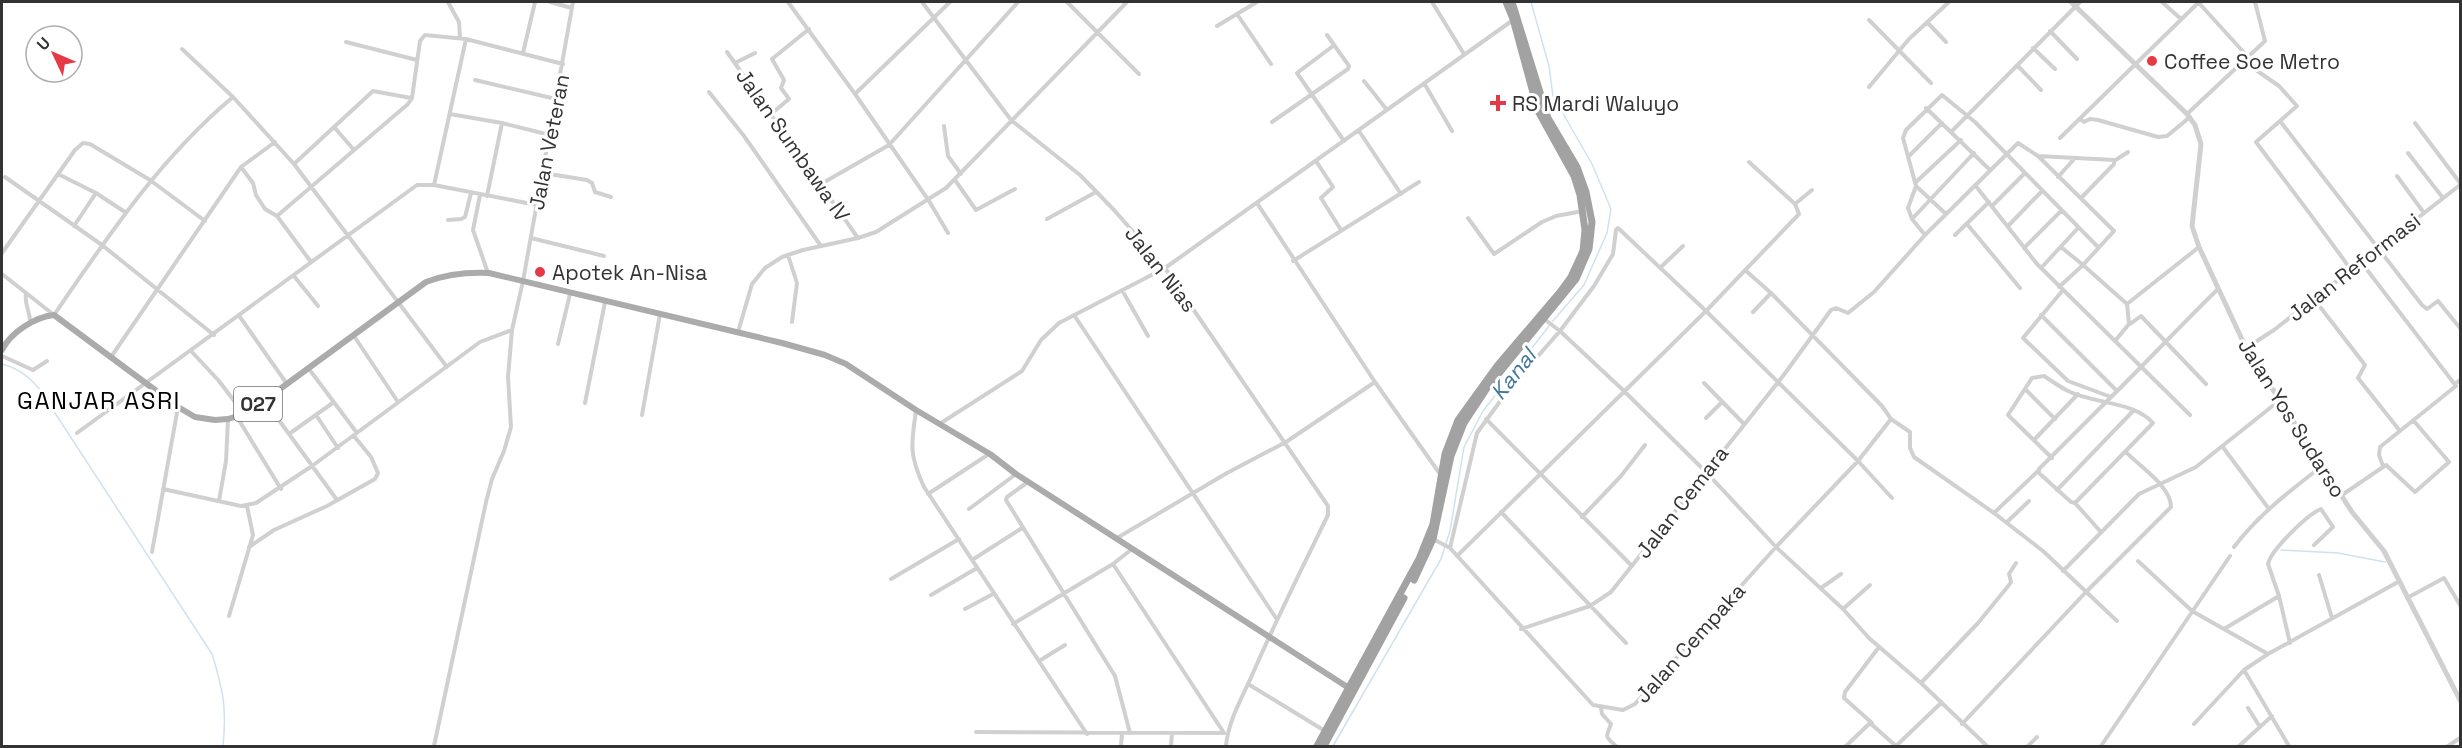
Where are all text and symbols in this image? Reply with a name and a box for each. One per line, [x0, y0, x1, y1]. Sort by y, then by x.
north arrow [24, 24, 84, 84]
text: U [32, 33, 55, 55]
place label: Coffee Soe Metro [2164, 48, 2340, 75]
marker: Coffee Soe Metro [2145, 54, 2159, 68]
street label: Jalan Sumbawa IV [730, 63, 856, 227]
street label: Jalan Veteran [523, 72, 575, 212]
place label: RS Mardi Waluyo [1512, 90, 1679, 117]
marker: RS Mardi Waluyo [1489, 94, 1507, 112]
street label: Jalan Reformasi [2282, 207, 2426, 327]
street label: Jalan Nias [1119, 221, 1203, 317]
place label: Apotek An-Nisa [552, 259, 707, 286]
marker: Apotek An-Nisa [533, 265, 547, 279]
street label: Jalan Yos Sudarso [2232, 333, 2352, 503]
water label: Kanal [1484, 341, 1543, 405]
district label: GANJAR ASRI [17, 385, 181, 416]
road number: 027 [234, 387, 282, 421]
street label: Jalan Cemara [1630, 440, 1734, 564]
street label: Jalan Cempaka [1629, 577, 1751, 709]

